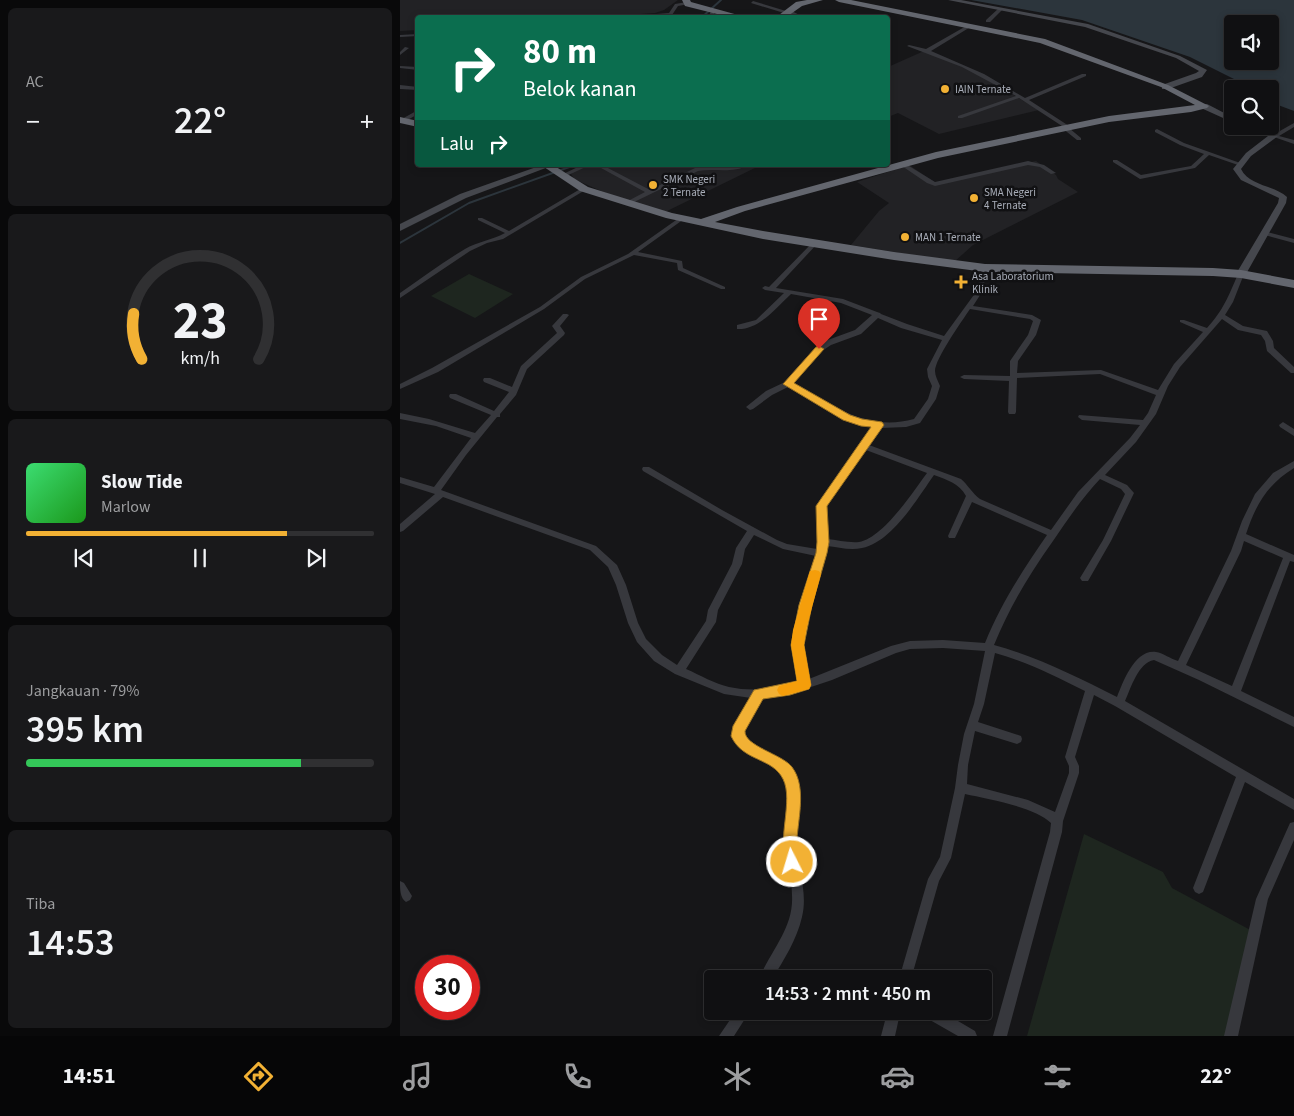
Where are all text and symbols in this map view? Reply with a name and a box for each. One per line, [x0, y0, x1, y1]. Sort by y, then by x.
map controls [1224, 15, 1279, 135]
button: sound [1224, 15, 1279, 70]
text: 80 m [523, 27, 597, 77]
icon: right [440, 35, 505, 100]
text: AC [26, 71, 44, 93]
text: Belok kanan [523, 73, 637, 105]
button: search [1224, 80, 1279, 135]
place label: IAIN Ternate [955, 82, 1011, 97]
marker: IAIN Ternate [939, 83, 951, 95]
text: 22° [174, 94, 226, 148]
text: − [26, 102, 40, 142]
text: + [360, 102, 374, 142]
icon: right [484, 130, 512, 158]
text: Lalu [440, 131, 474, 158]
place label: SMK Negeri 2 Ternate [663, 172, 715, 200]
marker: SMK Negeri 2 Ternate [647, 179, 659, 191]
place label: SMA Negeri 4 Ternate [984, 185, 1036, 213]
marker: SMA Negeri 4 Ternate [968, 192, 980, 204]
place label: MAN 1 Ternate [915, 230, 981, 245]
marker: MAN 1 Ternate [899, 231, 911, 243]
place label: Asa Laboratorium Klinik [972, 269, 1054, 297]
marker: Asa Laboratorium Klinik [954, 275, 968, 289]
text: 23 [173, 285, 227, 359]
pin [798, 298, 840, 349]
icon: arrive [805, 305, 833, 333]
text: km/h [180, 346, 220, 371]
text: Slow Tide [101, 469, 182, 496]
text: Marlow [101, 496, 150, 518]
icon: previous [70, 544, 98, 572]
icon: pause [186, 544, 214, 572]
icon: next [302, 544, 330, 572]
text: Jangkauan · 79% [26, 680, 139, 702]
text: 395 km [26, 703, 144, 757]
position arrow [765, 835, 817, 887]
text: Tiba [26, 893, 55, 915]
text: 14:53 [26, 916, 114, 970]
speed limit sign: 30 [415, 955, 480, 1020]
text: 14:53 · 2 mnt · 450 m [765, 981, 931, 1008]
icon: directions [241, 1059, 276, 1094]
icon: music [400, 1059, 435, 1094]
icon: phone [560, 1059, 595, 1094]
icon: climate [720, 1059, 755, 1094]
icon: car [880, 1059, 915, 1094]
icon: filters [1040, 1059, 1075, 1094]
text: 14:51 [62, 1060, 116, 1092]
text: 22° [1200, 1060, 1231, 1092]

